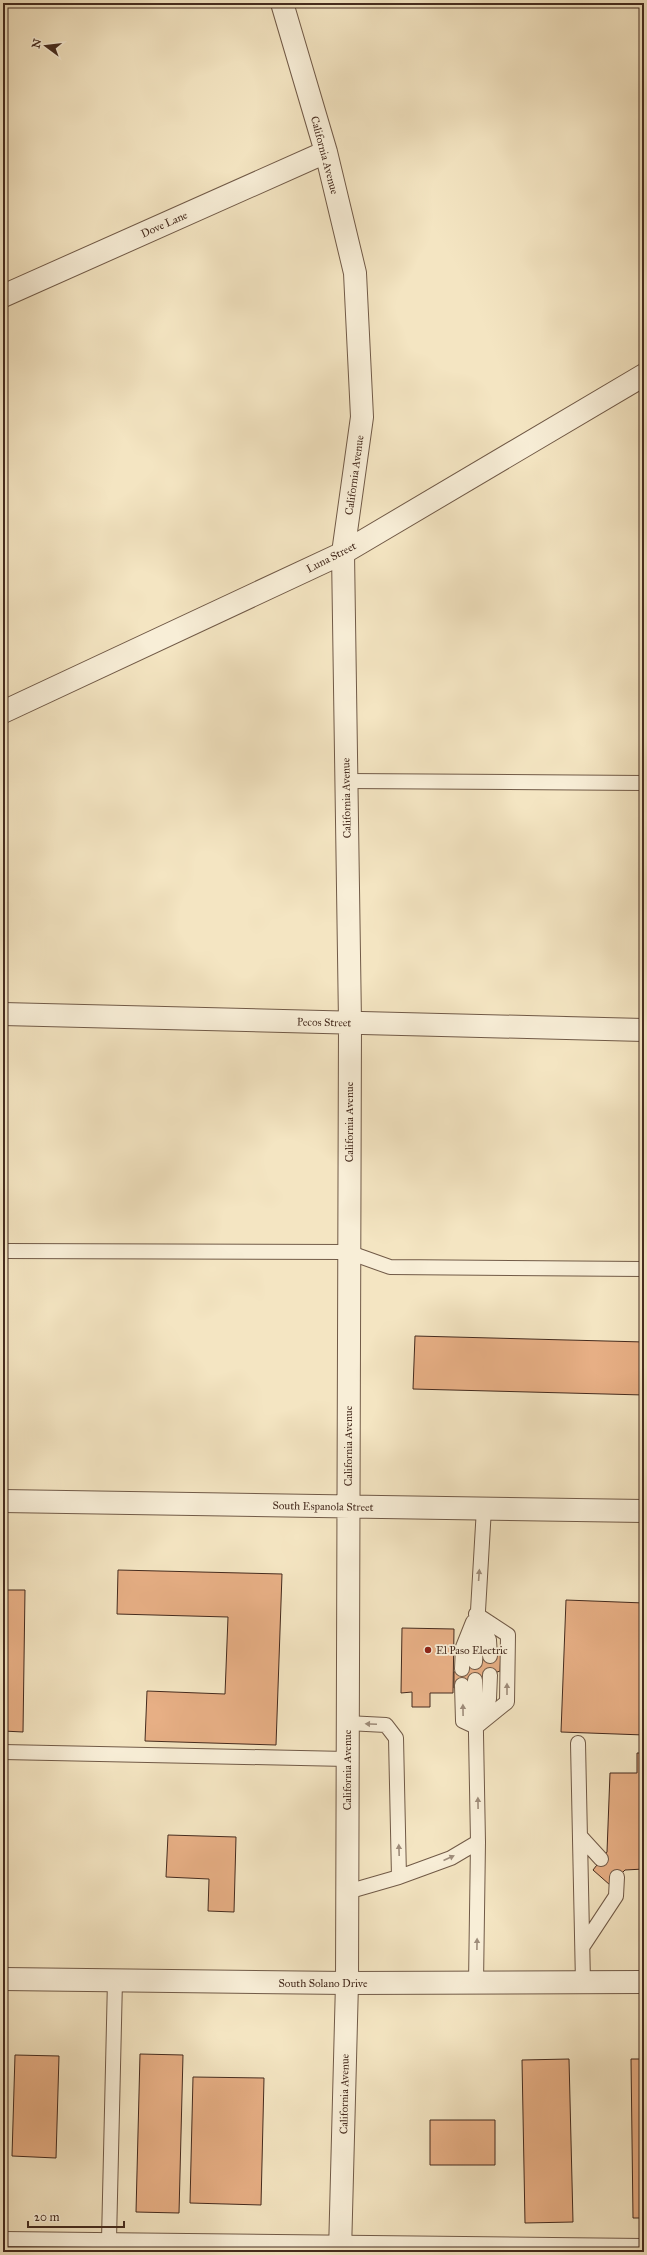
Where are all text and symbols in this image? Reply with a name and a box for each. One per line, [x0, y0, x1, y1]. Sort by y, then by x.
north arrow [26, 26, 66, 66]
text: N [29, 37, 44, 50]
street label: California Avenue [308, 115, 341, 196]
street label: Dove Lane [139, 208, 190, 240]
street label: California Avenue [342, 434, 367, 516]
street label: Luna Street [304, 539, 358, 576]
street label: California Avenue [339, 757, 354, 838]
street label: Pecos Street [297, 1016, 351, 1029]
street label: California Avenue [343, 1081, 356, 1162]
street label: California Avenue [342, 1405, 355, 1486]
street label: South Espanola Street [272, 1499, 374, 1514]
one-way arrow [476, 1569, 483, 1581]
place label: El Paso Electric [436, 1644, 508, 1657]
marker: El Paso Electric [423, 1645, 433, 1655]
one-way arrow [504, 1682, 510, 1695]
one-way arrow [460, 1703, 466, 1716]
one-way arrow [364, 1721, 377, 1727]
street label: California Avenue [341, 1729, 354, 1810]
one-way arrow [475, 1796, 481, 1809]
one-way arrow [395, 1844, 402, 1856]
one-way arrow [443, 1855, 455, 1861]
one-way arrow [474, 1937, 480, 1950]
street label: South Solano Drive [278, 1977, 368, 1990]
street label: California Avenue [337, 2053, 352, 2134]
scale bar [28, 2203, 124, 2229]
text: 20 m [34, 2210, 60, 2224]

